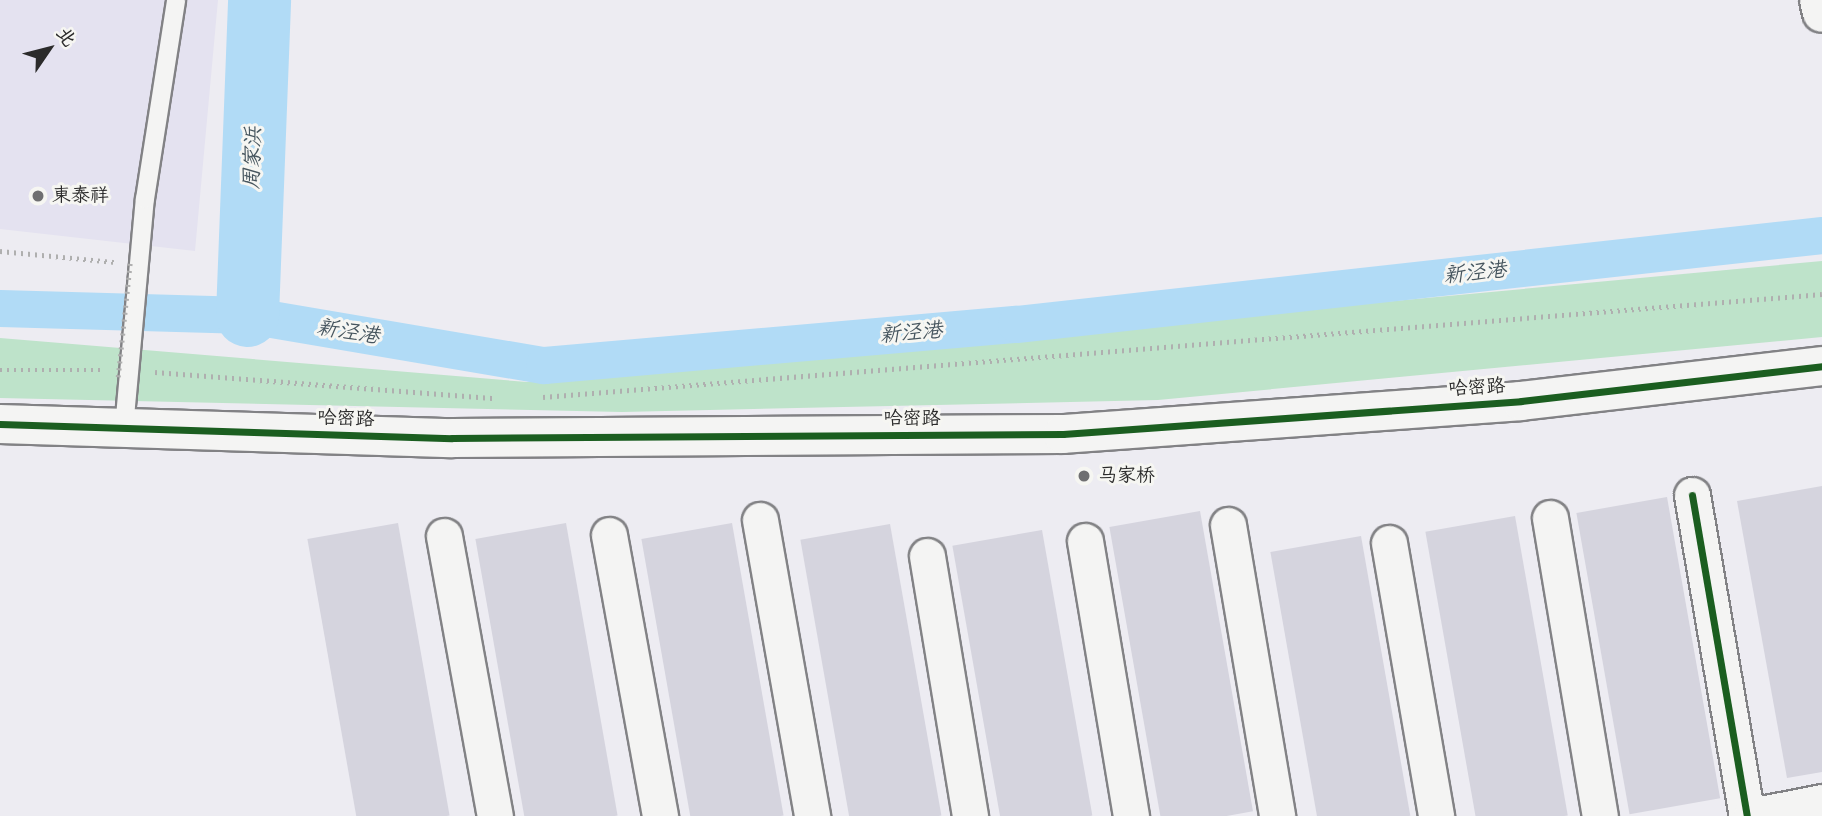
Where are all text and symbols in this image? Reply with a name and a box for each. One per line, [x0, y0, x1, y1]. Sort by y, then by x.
north arrow [14, 14, 84, 84]
text: 北 [51, 22, 81, 52]
water label: 周家浜 [239, 126, 267, 190]
place label: 東泰祥 [52, 185, 109, 207]
marker: 東泰祥 [30, 188, 46, 204]
water label: 新泾港 [1442, 257, 1508, 289]
water label: 新泾港 [315, 315, 381, 349]
water label: 新泾港 [879, 318, 943, 348]
street label: 哈密路 [1448, 375, 1506, 401]
street label: 哈密路 [317, 407, 375, 431]
street label: 哈密路 [884, 408, 940, 430]
place label: 马家桥 [1098, 465, 1155, 487]
marker: 马家桥 [1076, 468, 1092, 484]

